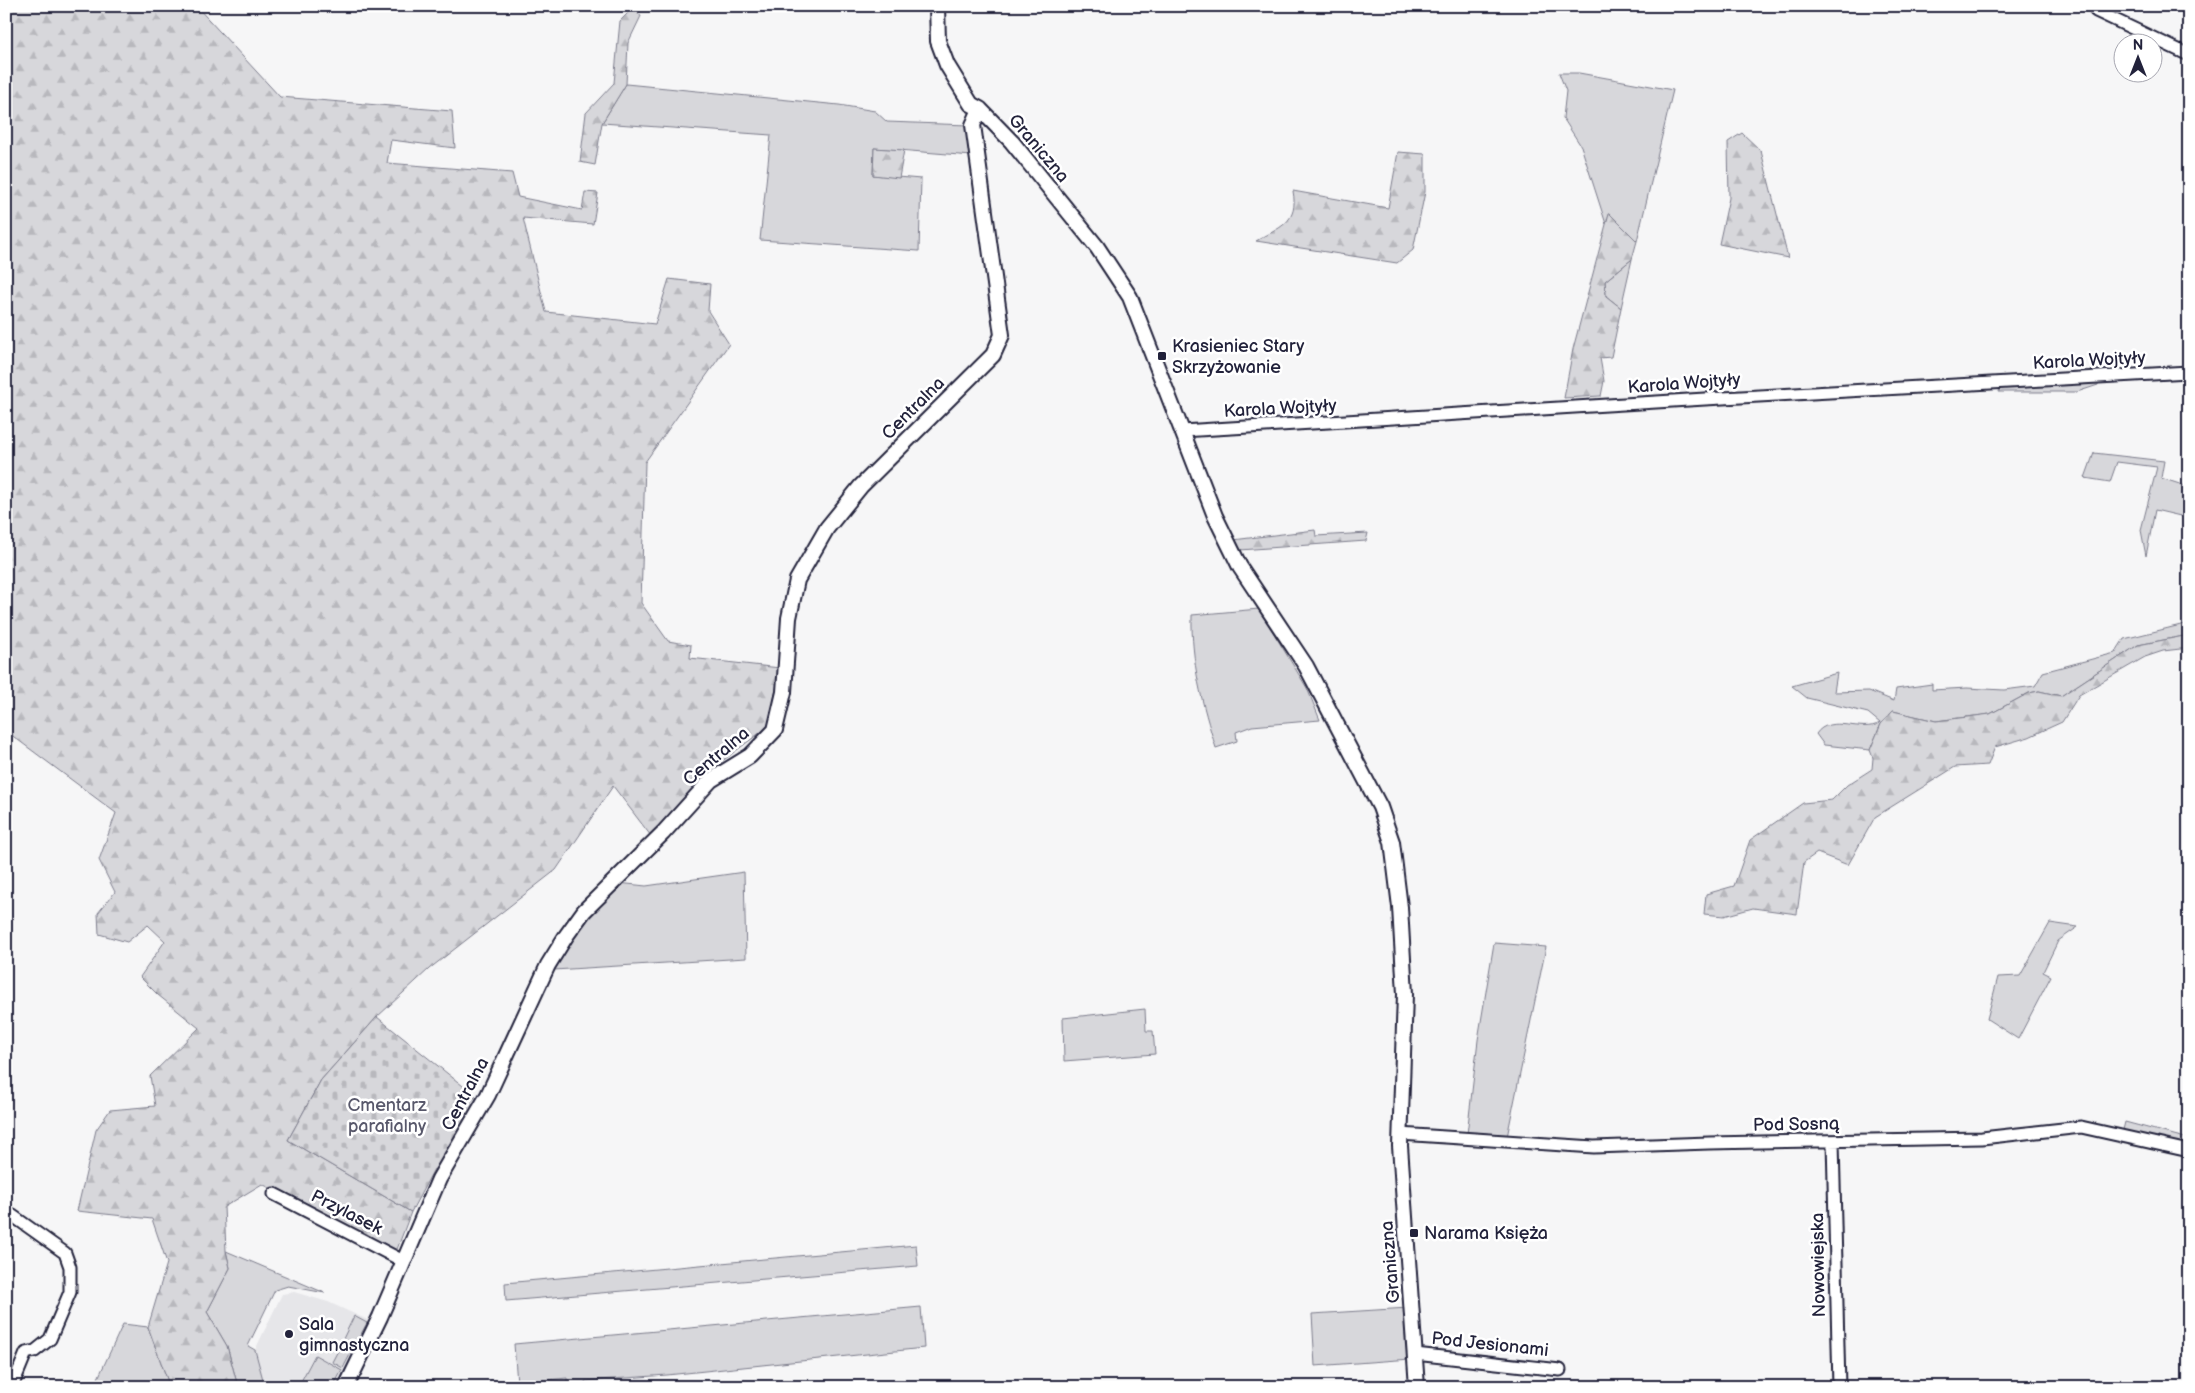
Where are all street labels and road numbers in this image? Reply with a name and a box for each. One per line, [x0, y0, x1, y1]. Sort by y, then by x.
street label: Graniczna [1004, 110, 1073, 187]
street label: Karola Wojtyły [2032, 347, 2147, 374]
street label: Karola Wojtyły [1627, 369, 1742, 398]
street label: Centralna [878, 373, 949, 444]
street label: Karola Wojtyły [1223, 395, 1338, 422]
street label: Centralna [679, 723, 754, 790]
street label: Centralna [437, 1054, 493, 1134]
street label: Pod Sosną [1753, 1113, 1840, 1136]
street label: Przylasek [308, 1186, 386, 1239]
street label: Nowowiejska [1807, 1213, 1830, 1317]
street label: Graniczna [1376, 1220, 1405, 1304]
street label: Pod Jesionami [1430, 1328, 1549, 1361]

